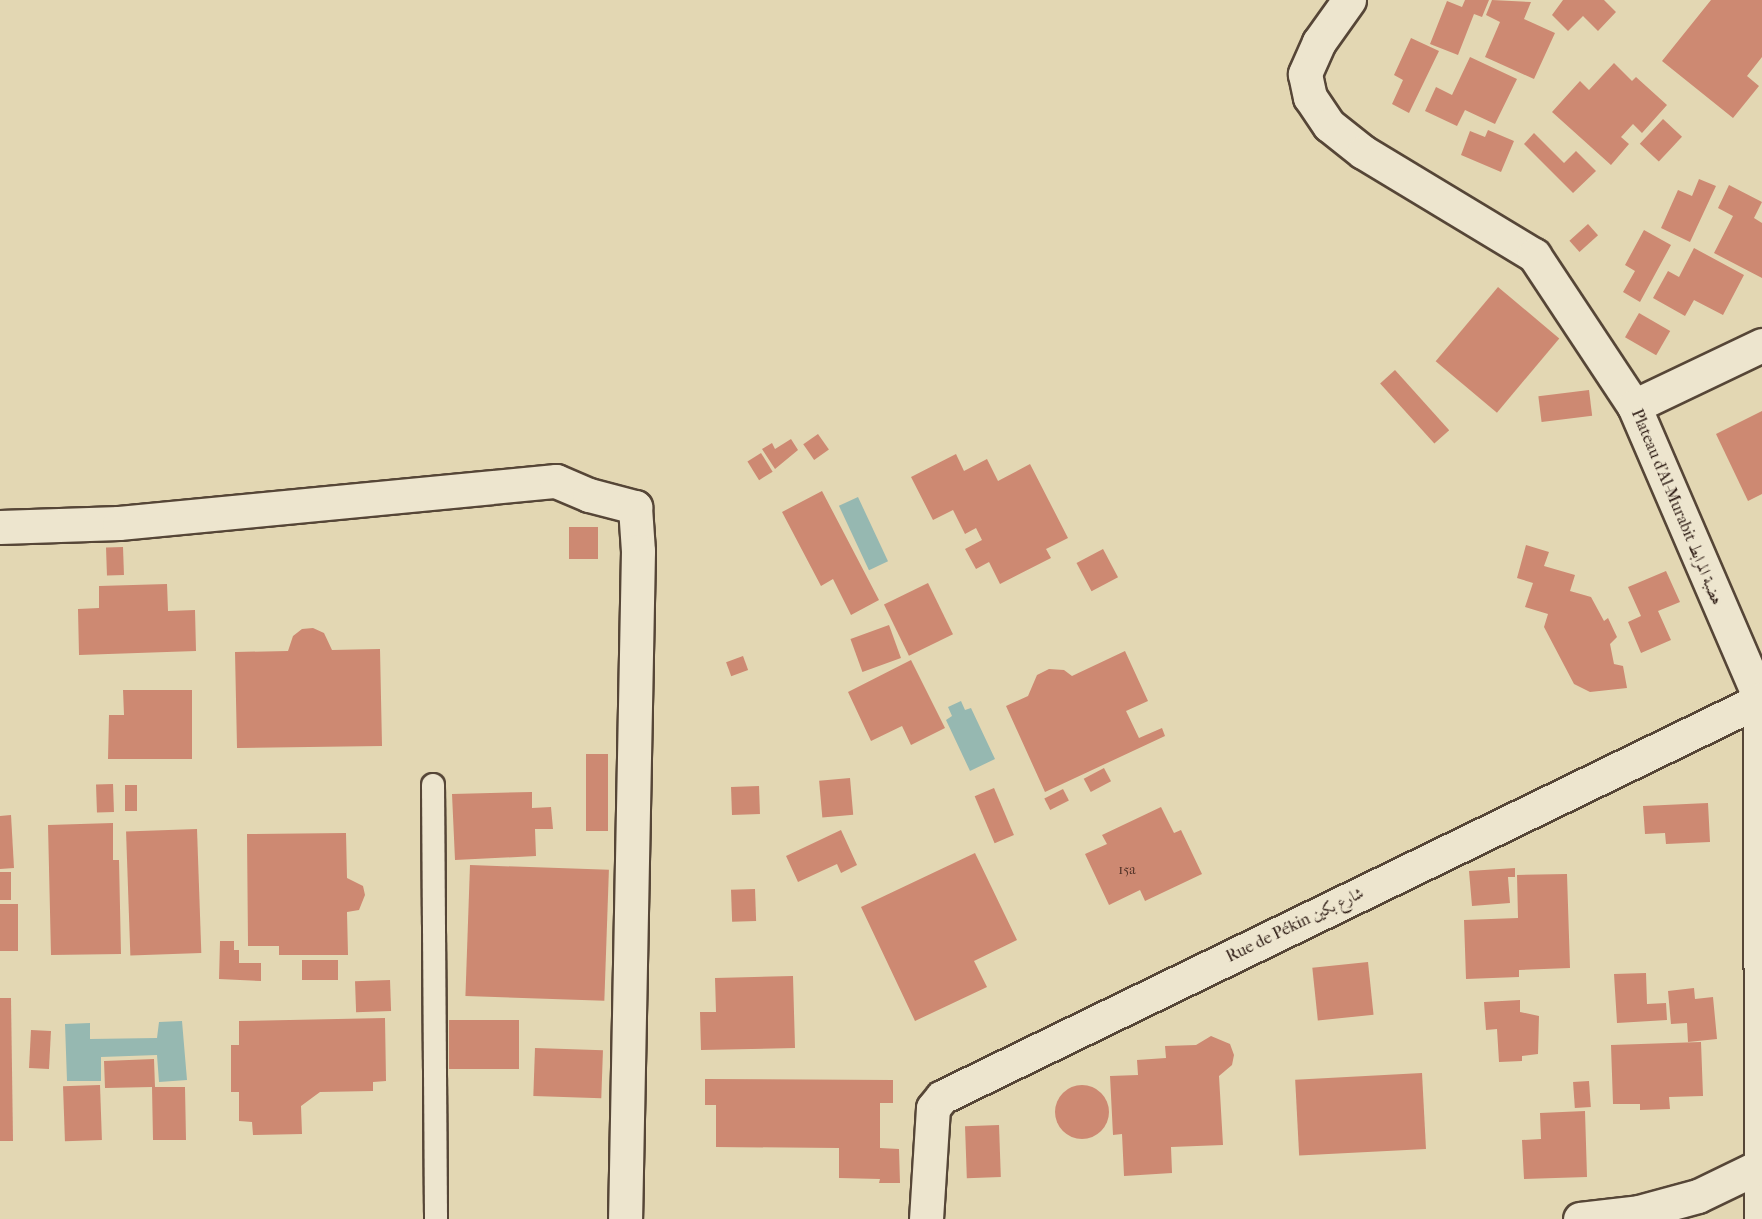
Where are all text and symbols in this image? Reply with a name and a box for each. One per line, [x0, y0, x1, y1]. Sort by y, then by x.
street label: Plateau d'Al-Murabit هضبة المرابط [1627, 406, 1727, 608]
house number: 15a [1118, 862, 1136, 878]
street label: Rue de Pékin شارع بكين [1223, 883, 1367, 967]

